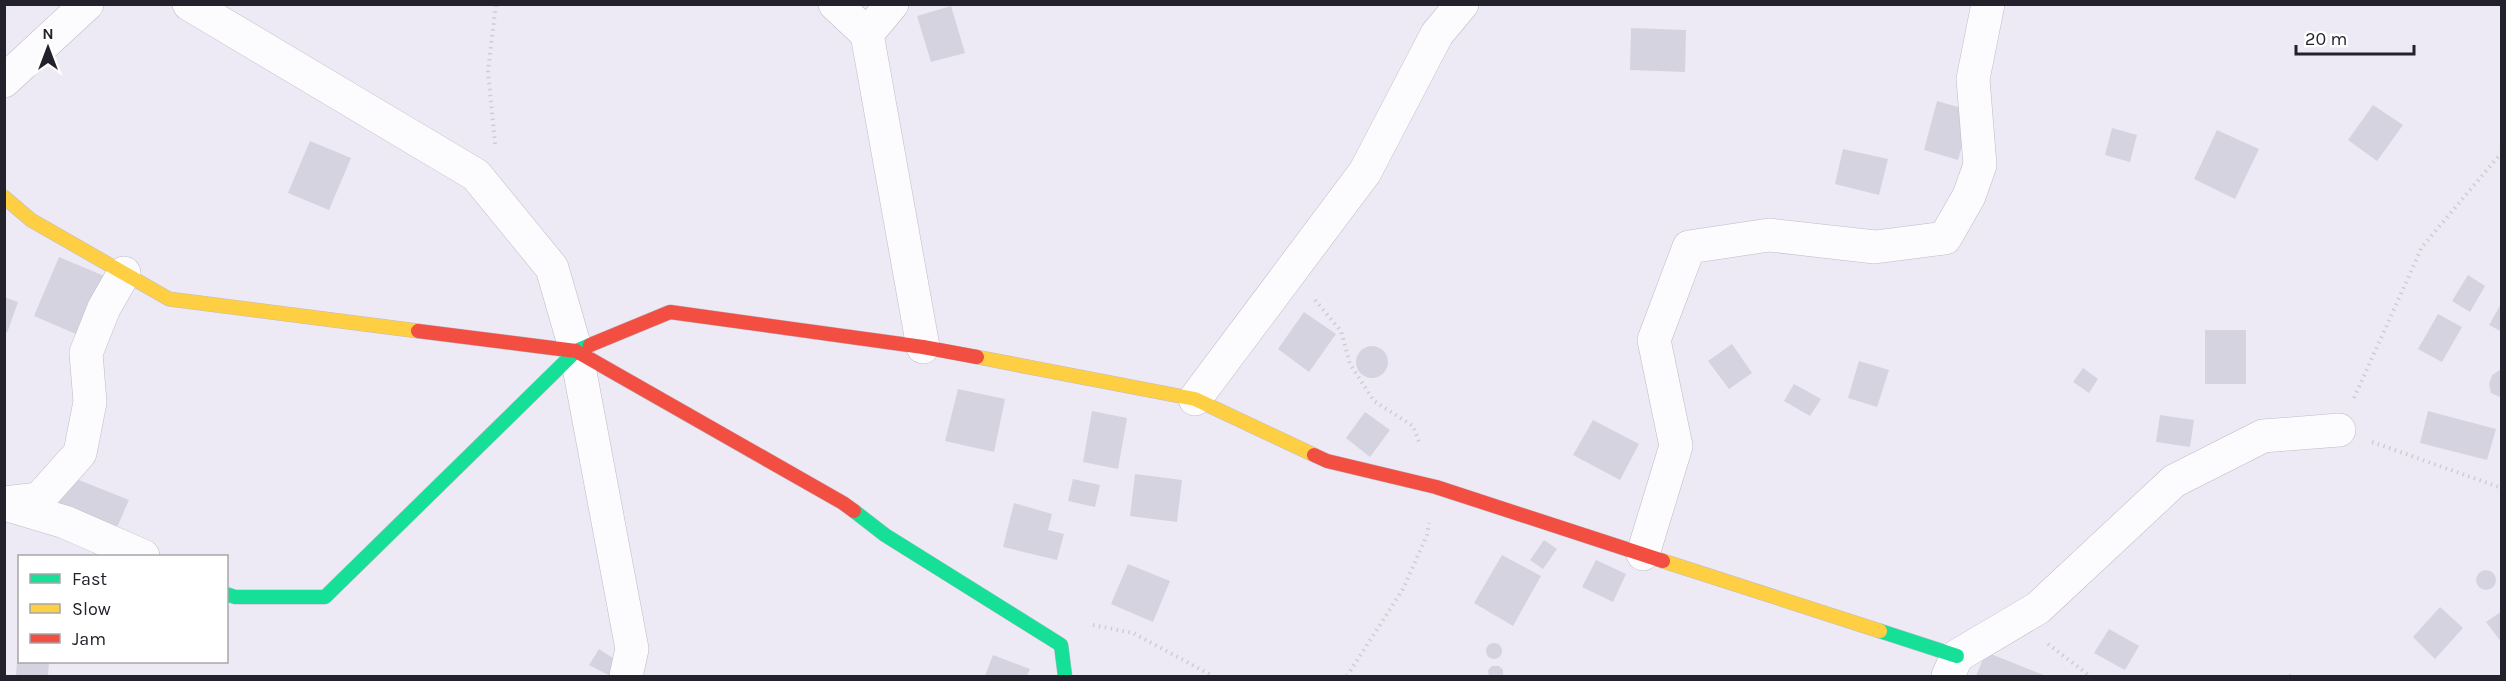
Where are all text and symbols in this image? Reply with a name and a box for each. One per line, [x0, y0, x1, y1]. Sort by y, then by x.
north arrow [18, 18, 78, 78]
scale bar [2296, 18, 2414, 56]
text: N [42, 24, 54, 43]
text: 20 m [2305, 28, 2347, 50]
legend [18, 555, 228, 663]
text: Fast [72, 568, 107, 590]
text: Slow [72, 598, 111, 620]
text: Jam [72, 628, 106, 650]

